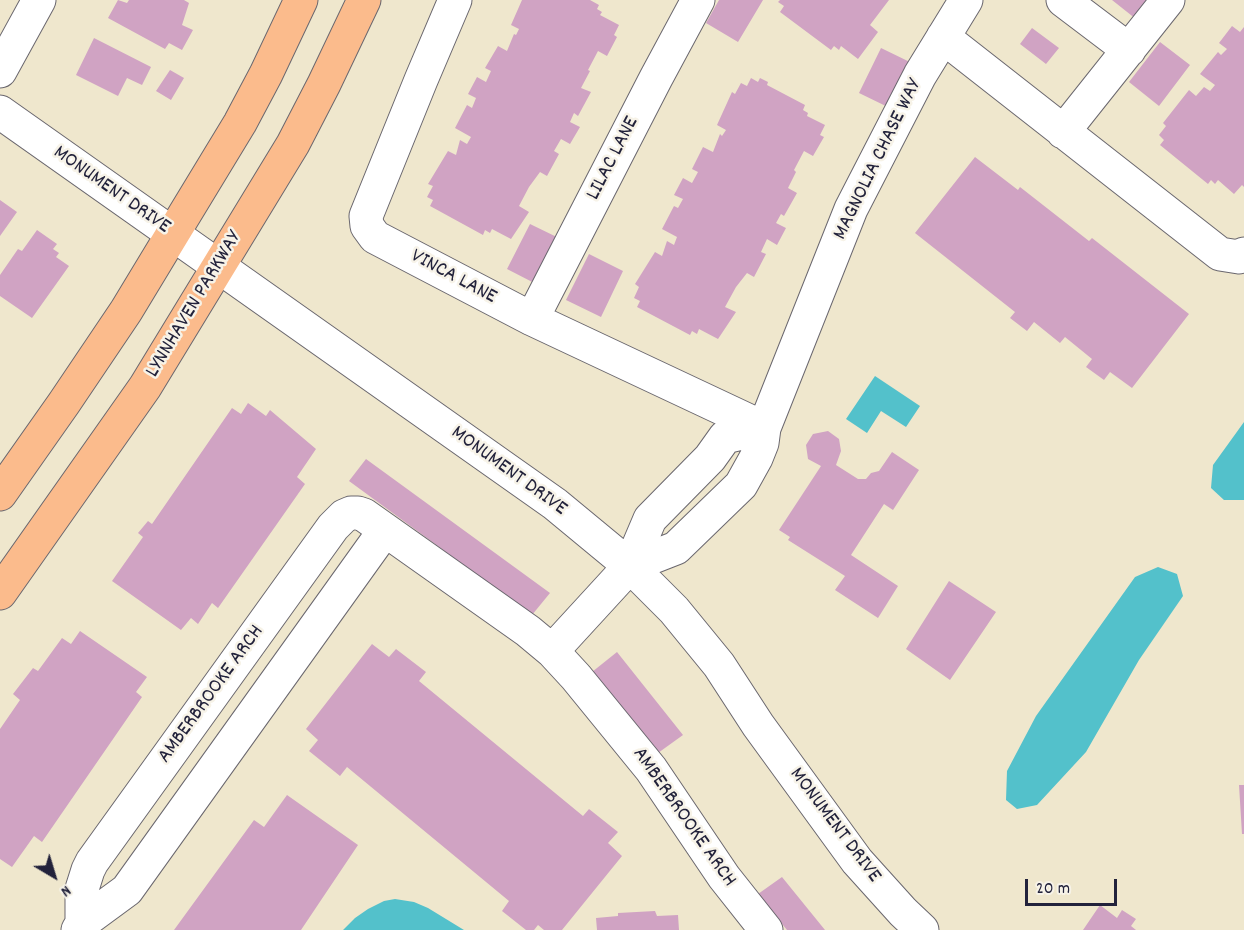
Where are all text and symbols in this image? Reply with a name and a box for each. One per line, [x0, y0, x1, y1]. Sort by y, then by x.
street label: MAGNOLIA CHASE WAY [829, 76, 929, 244]
street label: LILAC LANE [582, 113, 646, 205]
street label: MONUMENT DRIVE [47, 141, 175, 241]
street label: LYNNHAVEN PARKWAY [141, 227, 249, 383]
street label: VINCA LANE [406, 245, 500, 311]
street label: MONUMENT DRIVE [445, 421, 571, 523]
street label: AMBERBROOKE ARCH [153, 621, 271, 769]
street label: AMBERBROOKE ARCH [625, 743, 741, 893]
street label: MONUMENT DRIVE [783, 764, 885, 888]
north arrow [24, 846, 84, 906]
scale bar [1028, 867, 1120, 905]
text: 20 m [1036, 877, 1070, 902]
text: N [55, 879, 76, 902]

